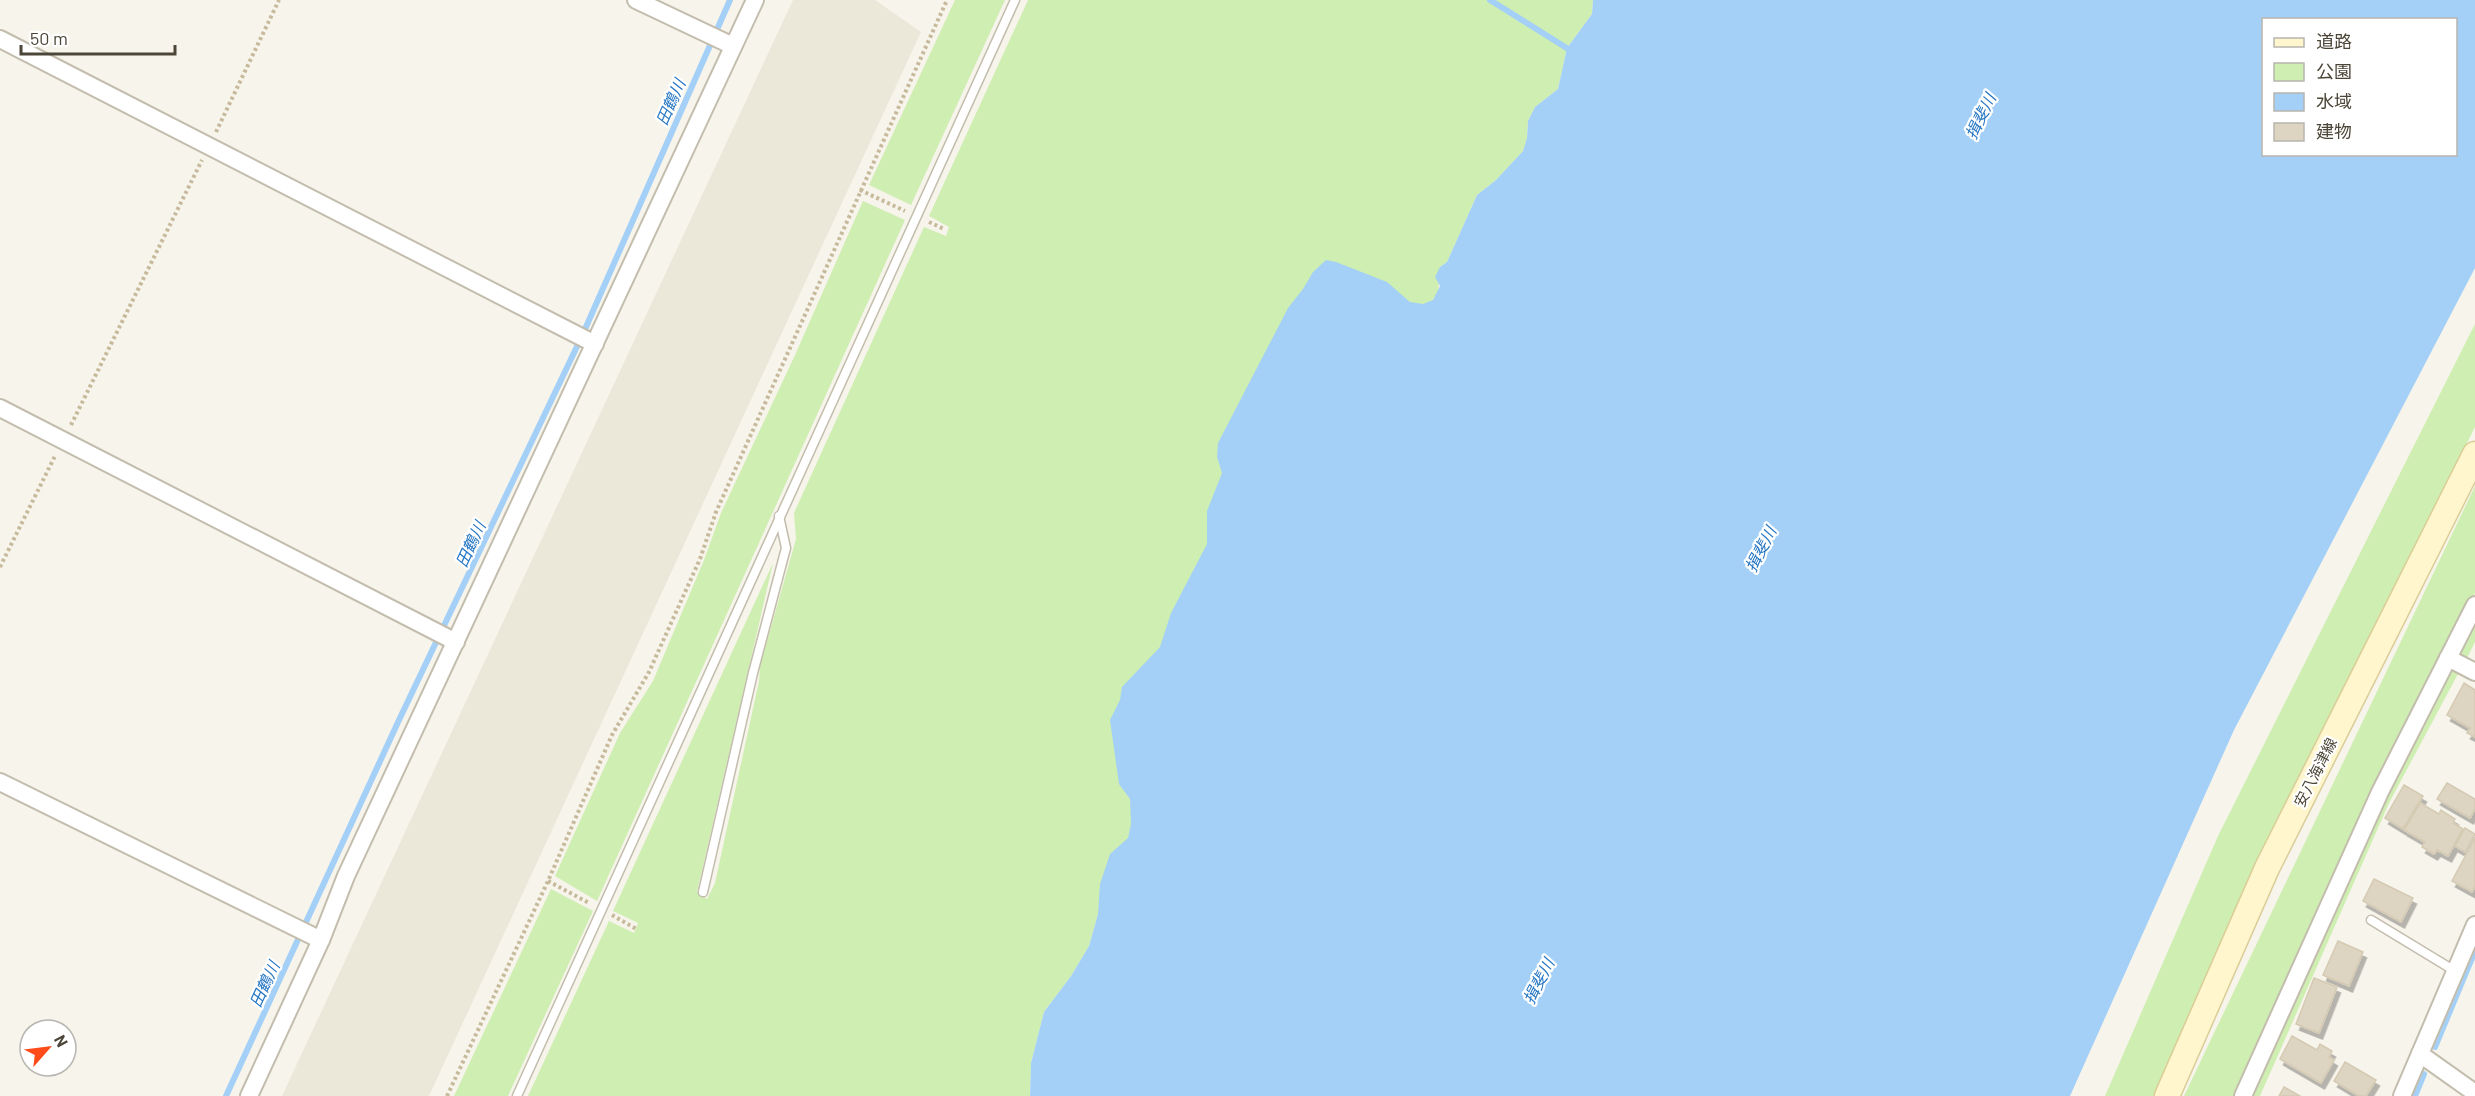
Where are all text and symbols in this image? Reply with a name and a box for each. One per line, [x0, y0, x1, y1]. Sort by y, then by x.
scale bar [21, 18, 176, 56]
legend [2262, 18, 2457, 156]
text: 50 m [30, 27, 68, 49]
text: 道路 [2316, 30, 2352, 52]
text: 公園 [2316, 60, 2352, 82]
water label: 田鶴川 [652, 74, 689, 128]
water label: 揖斐川 [1961, 88, 2000, 142]
text: 水域 [2316, 90, 2352, 112]
text: 建物 [2316, 120, 2352, 142]
water label: 田鶴川 [451, 516, 490, 570]
water label: 揖斐川 [1741, 522, 1780, 575]
street label: 安八海津線 [2290, 734, 2340, 810]
water label: 揖斐川 [1519, 954, 1558, 1007]
water label: 田鶴川 [245, 956, 284, 1010]
north arrow [18, 1018, 78, 1078]
text: N [51, 1032, 73, 1050]

